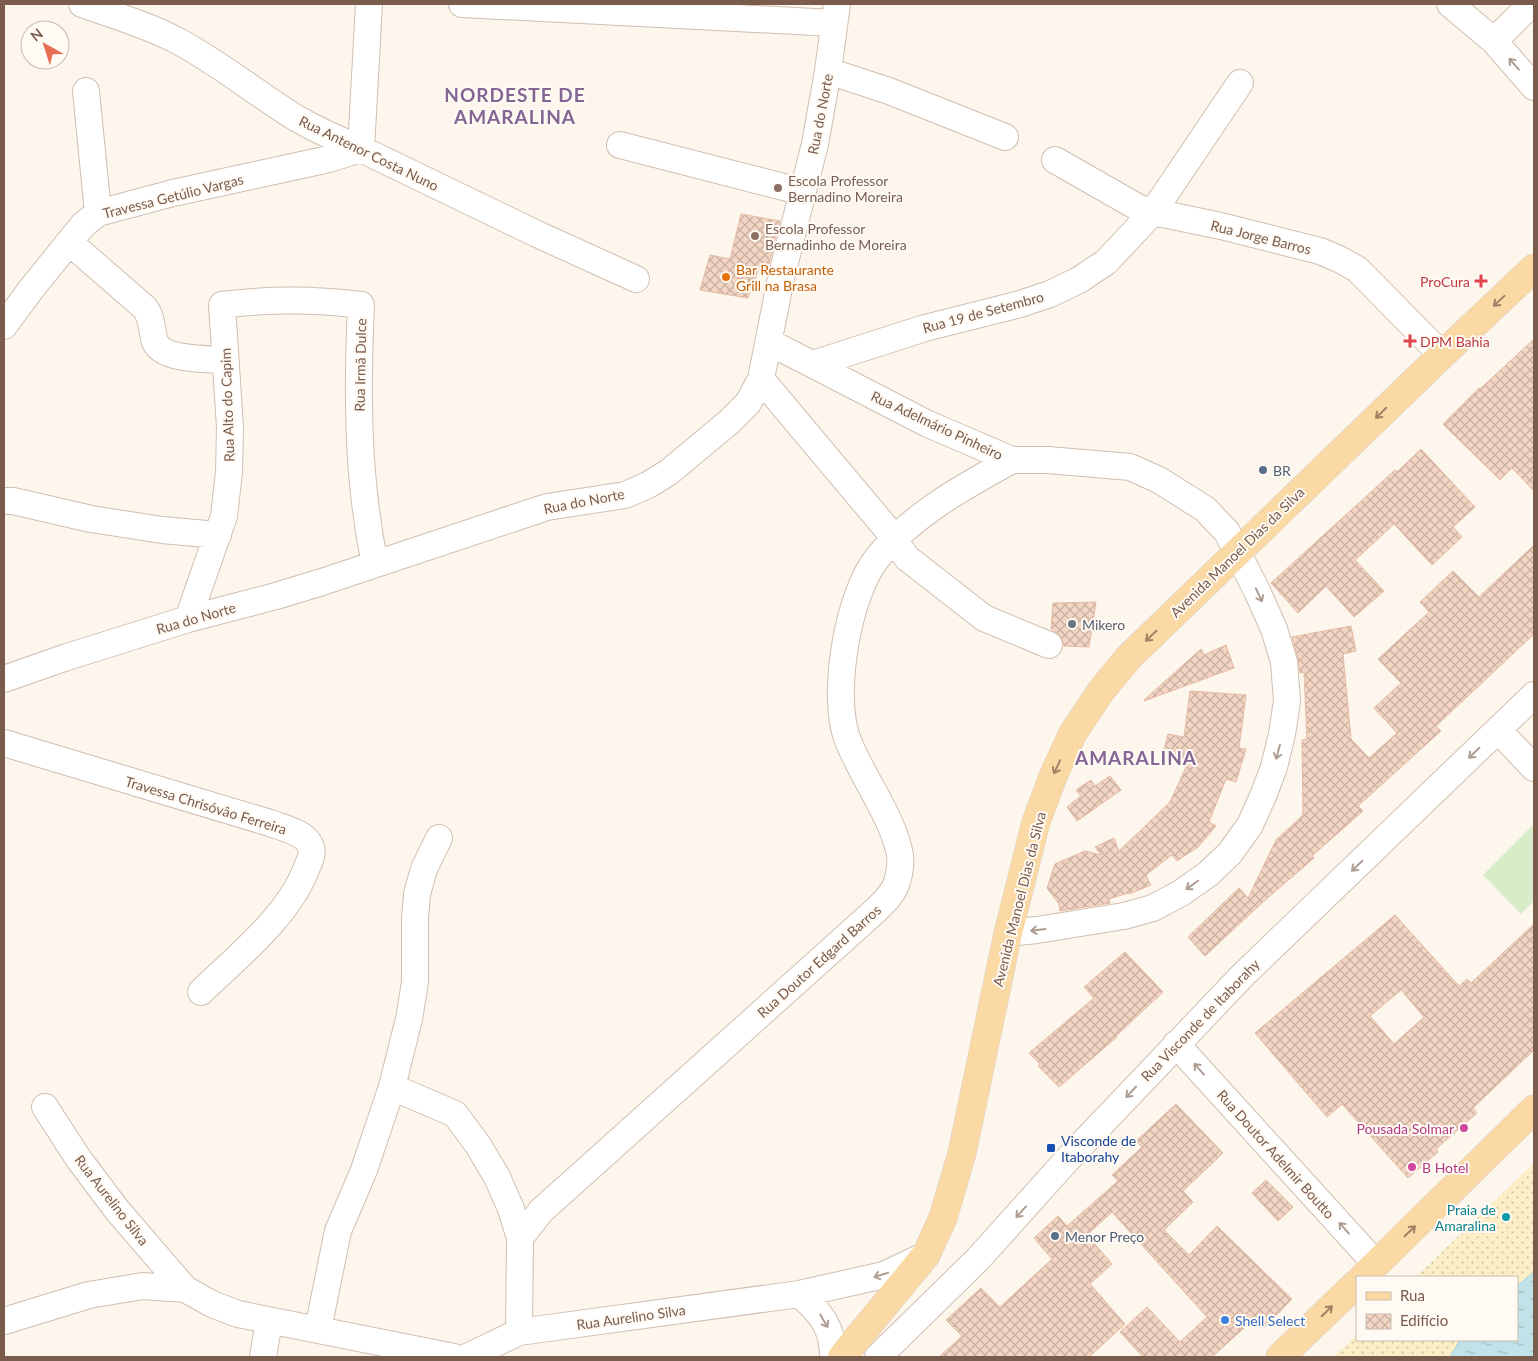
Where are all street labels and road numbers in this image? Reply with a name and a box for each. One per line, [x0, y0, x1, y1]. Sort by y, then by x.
street label: Rua do Norte [804, 72, 836, 156]
street label: Rua Antenor Costa Nuno [297, 112, 442, 194]
street label: Travessa Getúlio Vargas [101, 170, 245, 222]
street label: Rua Jorge Barros [1209, 216, 1313, 258]
street label: Rua 19 de Setembro [920, 288, 1046, 336]
street label: Rua Irmã Dulce [351, 318, 369, 412]
street label: Rua Alto do Capim [217, 348, 237, 462]
street label: Rua Adelmário Pinheiro [868, 387, 1006, 463]
street label: Avenida Manoel Dias da Silva [1166, 483, 1308, 621]
street label: Rua do Norte [542, 485, 626, 517]
street label: Rua do Norte [154, 599, 238, 637]
street label: Travessa Chrisóvâo Ferreira [123, 772, 289, 838]
street label: Avenida Manoel Dias da Silva [989, 810, 1049, 988]
street label: Rua Doutor Edgard Barros [754, 901, 884, 1021]
street label: Rua Visconde de Itaborahy [1137, 955, 1263, 1085]
street label: Rua Doutor Adelmir Boutto [1214, 1086, 1338, 1222]
street label: Rua Aurelino Silva [71, 1151, 153, 1249]
street label: Rua Aurelino Silva [575, 1301, 687, 1333]

